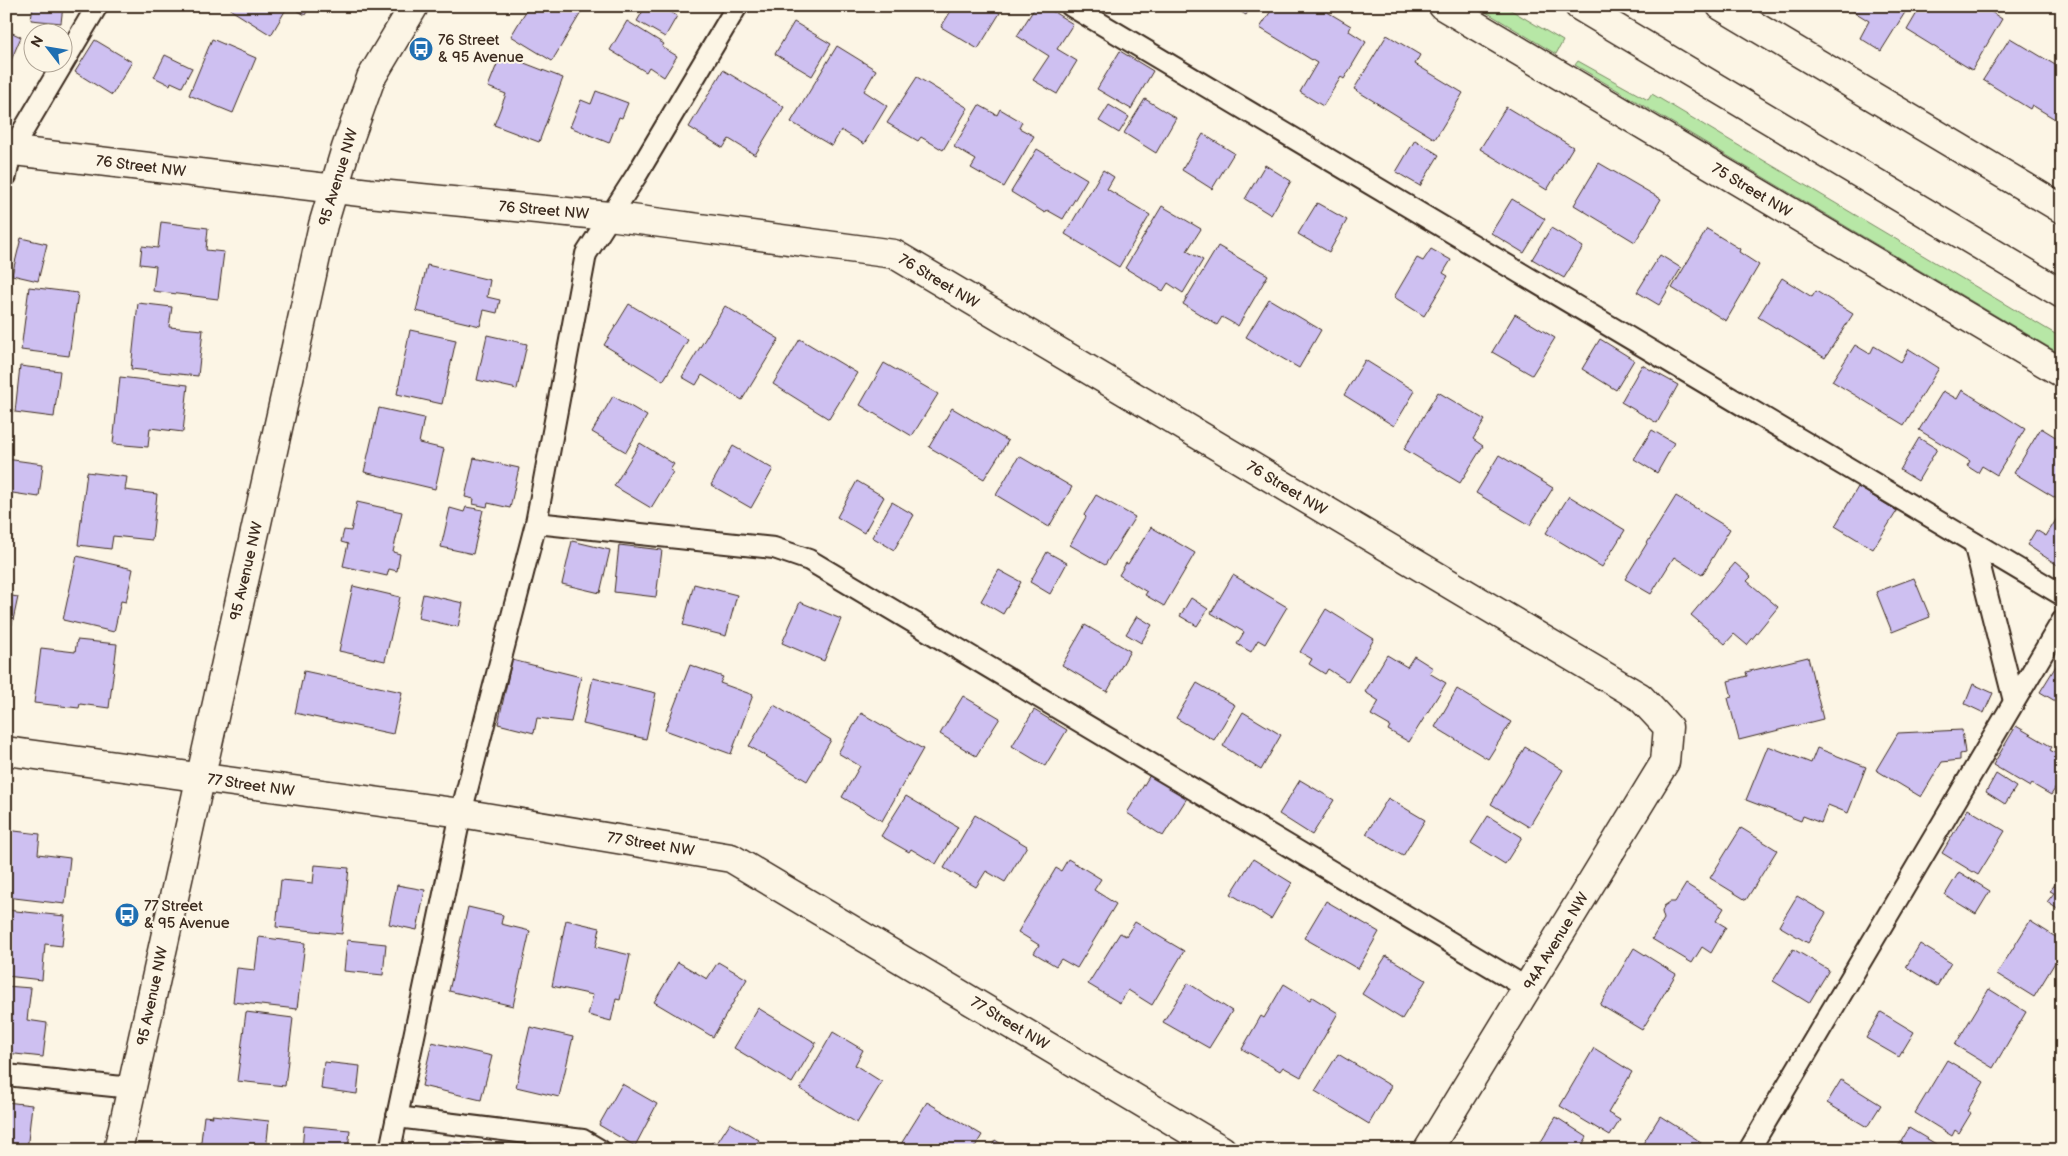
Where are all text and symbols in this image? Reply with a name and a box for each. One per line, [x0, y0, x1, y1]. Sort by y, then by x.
north arrow [22, 22, 72, 72]
place label: 76 Street & 95 Avenue [438, 31, 524, 67]
text: N [27, 33, 47, 50]
bus stop icon: 76 Street & 95 Avenue [408, 36, 434, 62]
street label: 95 Avenue NW [315, 126, 362, 228]
street label: 76 Street NW [95, 152, 187, 181]
street label: 75 Street NW [1708, 159, 1796, 222]
street label: 76 Street NW [498, 197, 590, 224]
street label: 76 Street NW [895, 250, 983, 313]
street label: 76 Street NW [1243, 457, 1331, 520]
street label: 95 Avenue NW [226, 520, 267, 622]
street label: 77 Street NW [206, 770, 296, 801]
street label: 77 Street NW [606, 828, 696, 861]
street label: 94A Avenue NW [1520, 889, 1593, 994]
place label: 77 Street & 95 Avenue [144, 897, 230, 933]
bus stop icon: 77 Street & 95 Avenue [114, 902, 140, 928]
street label: 95 Avenue NW [133, 945, 172, 1047]
street label: 77 Street NW [967, 993, 1053, 1054]

